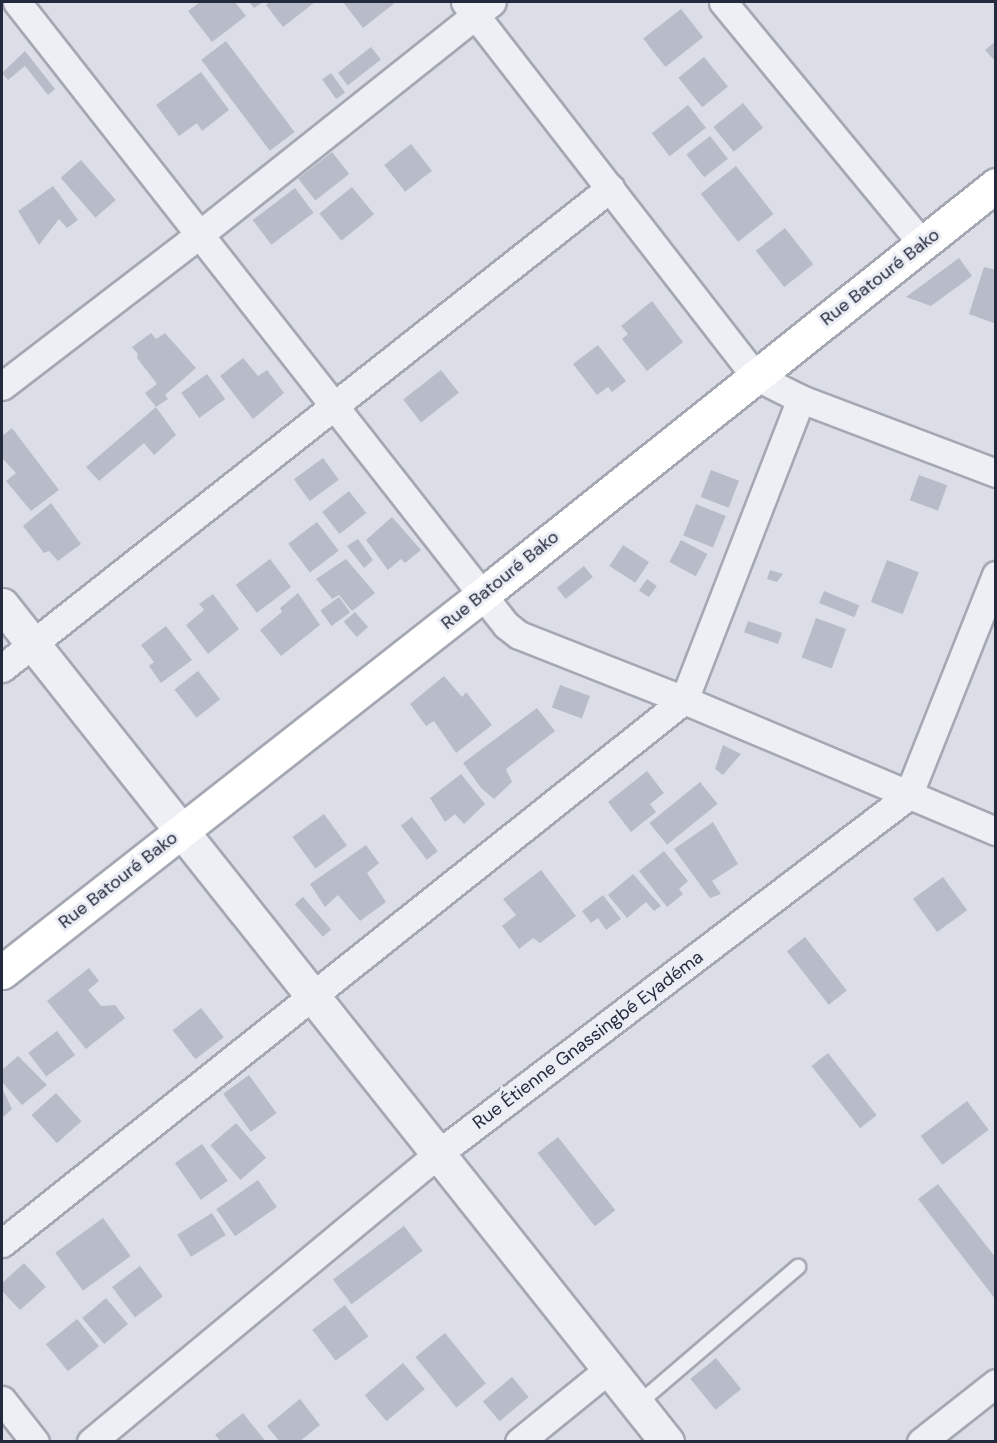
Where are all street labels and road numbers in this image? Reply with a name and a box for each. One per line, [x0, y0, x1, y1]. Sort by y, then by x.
street label: Rue Batouré Bako [816, 224, 944, 330]
street label: Rue Batouré Bako [437, 526, 563, 634]
street label: Rue Batouré Bako [54, 827, 182, 933]
street label: Rue Étienne Gnassingbé Eyadéma [468, 946, 708, 1134]

